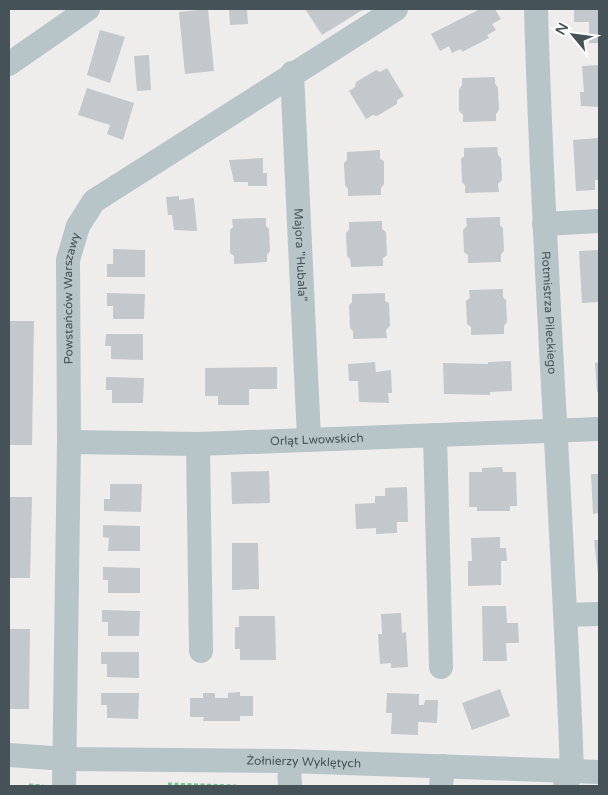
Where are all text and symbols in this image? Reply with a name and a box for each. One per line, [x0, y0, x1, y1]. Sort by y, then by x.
north arrow [548, 10, 598, 60]
text: N [552, 20, 572, 38]
street label: Majora "Hubala" [291, 208, 310, 302]
street label: Powstańców Warszawy [61, 230, 83, 364]
street label: Rotmistrza Pileckiego [539, 251, 559, 375]
street label: Orląt Lwowskich [270, 431, 364, 448]
street label: Żołnierzy Wyklętych [246, 754, 361, 771]

